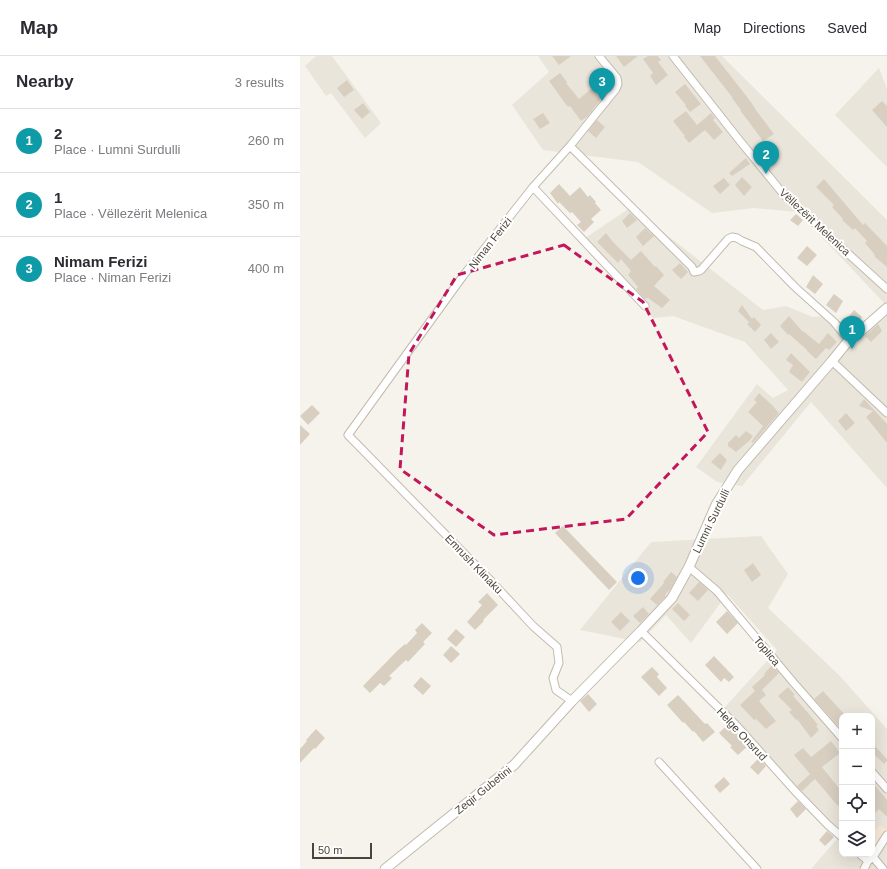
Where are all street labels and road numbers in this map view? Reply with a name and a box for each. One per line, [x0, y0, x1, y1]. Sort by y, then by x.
street label: Vëllezërit Melenica [777, 186, 853, 258]
street label: Niman Ferizi [466, 215, 514, 271]
street label: Lumni Surdulli [690, 487, 732, 555]
street label: Emrush Klinaku [443, 532, 505, 596]
street label: Toplica [751, 634, 783, 669]
street label: Helge Onsrud [714, 705, 770, 763]
street label: Zeqir Gubetini [452, 764, 514, 816]

